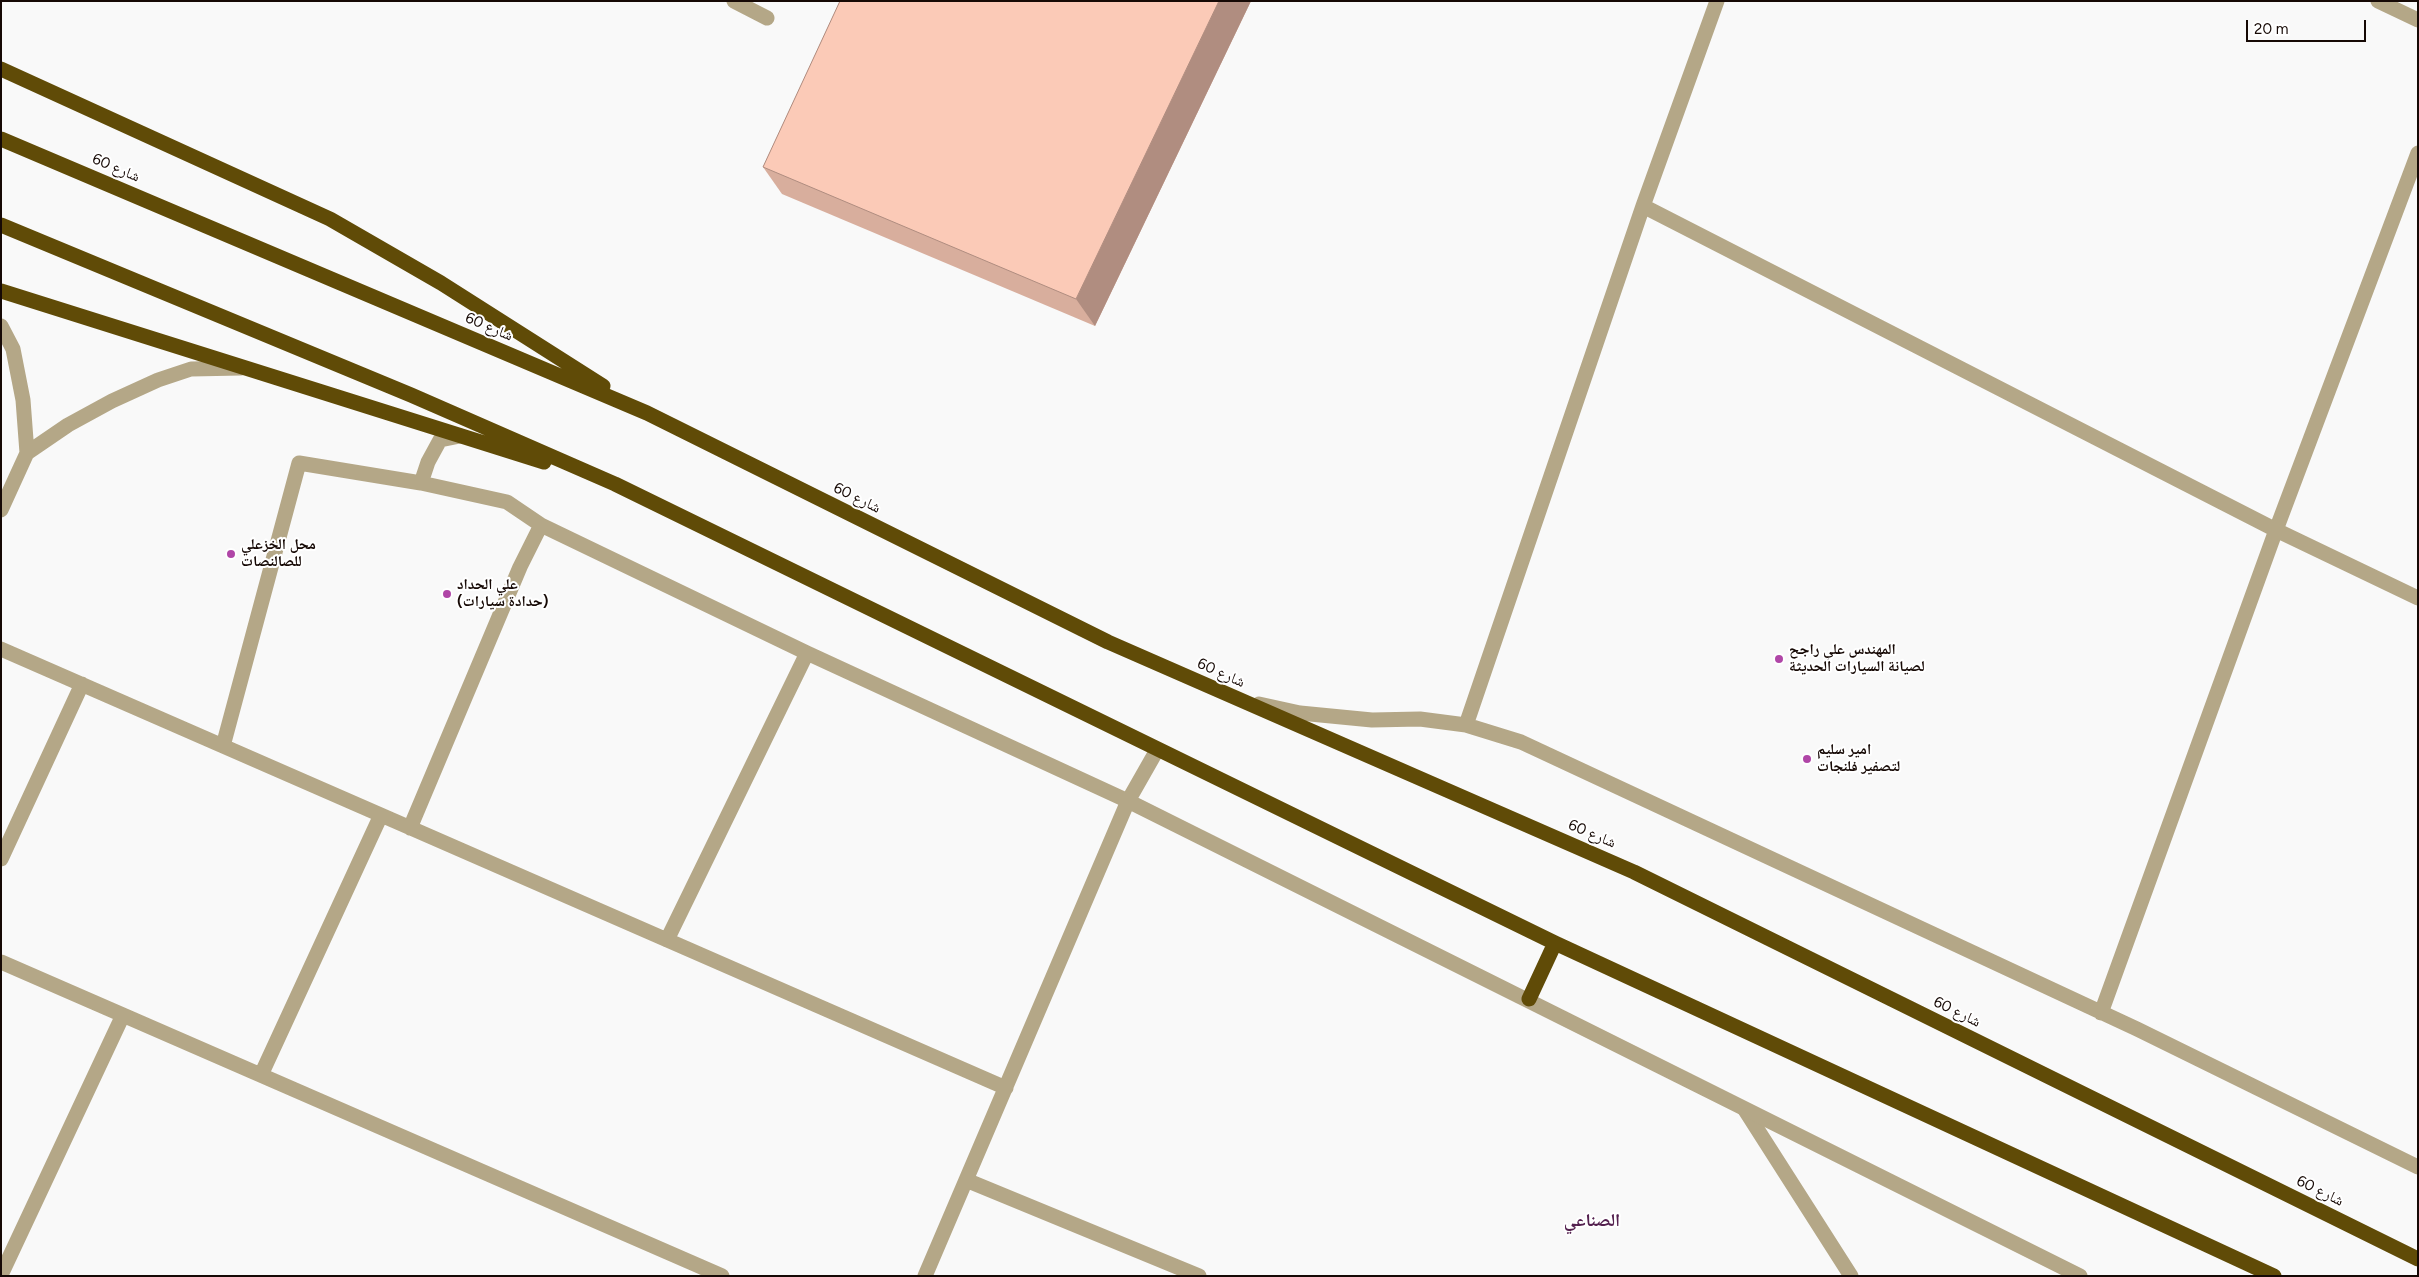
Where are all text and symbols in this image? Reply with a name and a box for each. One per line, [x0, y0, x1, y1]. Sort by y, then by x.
scale bar [2249, 10, 2369, 42]
text: 20 m [2254, 20, 2288, 38]
street label: شارع 60 [89, 150, 143, 186]
street label: شارع 60 [462, 309, 516, 345]
street label: شارع 60 [830, 479, 884, 517]
place label: محل الخزعلي للصالنصات [241, 536, 316, 571]
marker: محل الخزعلي للصالنصات [225, 548, 237, 560]
place label: علي الحداد (حدادة سيارات) [457, 576, 548, 611]
marker: علي الحداد (حدادة سيارات) [441, 588, 453, 600]
place label: المهندس علي راجح لصيانة السيارات الحديثة [1789, 641, 1925, 676]
marker: المهندس علي راجح لصيانة السيارات الحديثة [1773, 653, 1785, 665]
street label: شارع 60 [1194, 655, 1248, 691]
place label: امير سليم لتصفير فلنجات [1817, 741, 1900, 776]
marker: امير سليم لتصفير فلنجات [1801, 753, 1813, 765]
street label: شارع 60 [1565, 816, 1619, 852]
street label: شارع 60 [1930, 993, 1984, 1031]
street label: شارع 60 [2293, 1172, 2347, 1210]
district label: الصناعي [1564, 1210, 1620, 1232]

